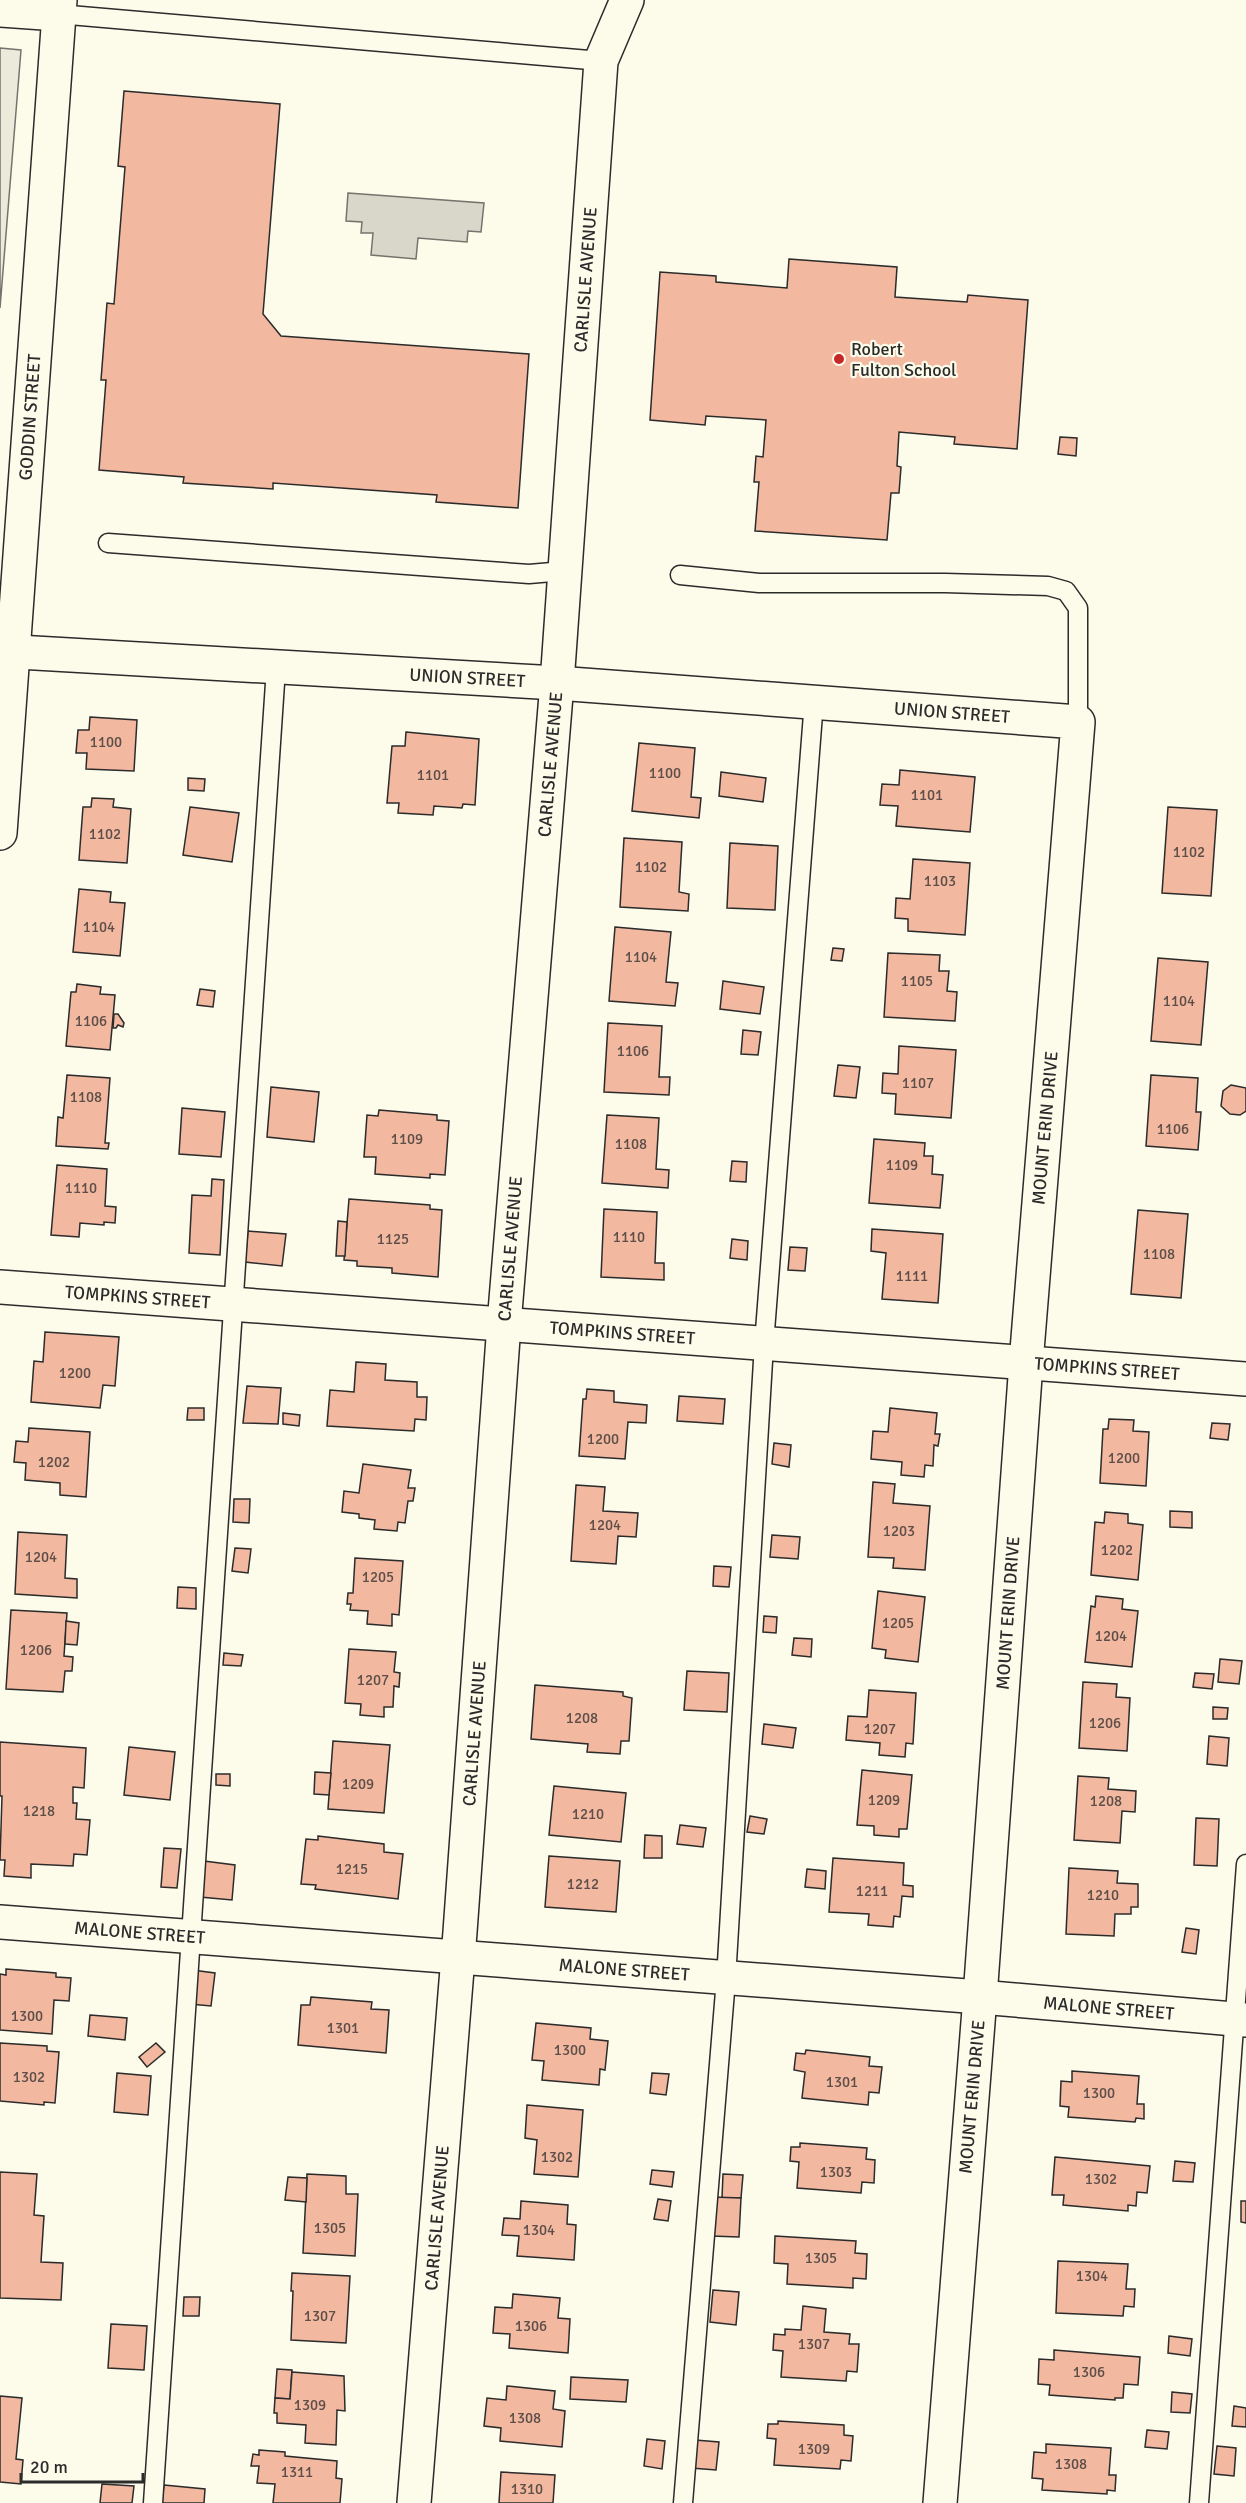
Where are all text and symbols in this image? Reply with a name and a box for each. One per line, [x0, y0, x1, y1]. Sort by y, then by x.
street label: CARLISLE AVENUE [569, 206, 602, 353]
place label: Robert Fulton School [851, 338, 956, 381]
marker: Robert Fulton School [832, 352, 846, 366]
street label: GODDIN STREET [14, 353, 45, 481]
street label: UNION STREET [409, 664, 526, 692]
street label: CARLISLE AVENUE [533, 691, 567, 838]
street label: UNION STREET [893, 697, 1011, 728]
house number: 1100 [90, 733, 122, 751]
house number: 1100 [649, 764, 681, 782]
house number: 1101 [417, 766, 449, 784]
house number: 1101 [911, 786, 943, 804]
house number: 1102 [89, 825, 121, 843]
house number: 1102 [1173, 843, 1205, 861]
house number: 1102 [635, 858, 667, 876]
house number: 1103 [924, 872, 956, 890]
house number: 1104 [83, 918, 115, 936]
house number: 1104 [625, 948, 657, 966]
house number: 1105 [901, 972, 933, 990]
house number: 1104 [1163, 992, 1195, 1010]
house number: 1106 [75, 1012, 107, 1030]
house number: 1106 [617, 1042, 649, 1060]
street label: MOUNT ERIN DRIVE [1027, 1050, 1063, 1206]
house number: 1107 [902, 1074, 934, 1092]
house number: 1108 [70, 1088, 102, 1106]
house number: 1106 [1157, 1120, 1189, 1138]
house number: 1109 [391, 1130, 423, 1148]
house number: 1108 [615, 1135, 647, 1153]
house number: 1109 [886, 1156, 918, 1174]
street label: CARLISLE AVENUE [493, 1175, 527, 1322]
house number: 1110 [65, 1179, 97, 1197]
house number: 1110 [613, 1228, 645, 1246]
house number: 1125 [377, 1230, 409, 1248]
house number: 1108 [1143, 1245, 1175, 1263]
house number: 1111 [896, 1267, 928, 1285]
street label: TOMPKINS STREET [64, 1281, 211, 1314]
street label: TOMPKINS STREET [549, 1317, 696, 1349]
street label: TOMPKINS STREET [1034, 1352, 1181, 1385]
house number: 1200 [59, 1364, 91, 1382]
house number: 1200 [587, 1430, 619, 1448]
house number: 1200 [1108, 1449, 1140, 1467]
house number: 1202 [38, 1453, 70, 1471]
house number: 1204 [589, 1516, 621, 1534]
house number: 1203 [883, 1522, 915, 1540]
street label: MOUNT ERIN DRIVE [992, 1535, 1024, 1691]
house number: 1202 [1101, 1541, 1133, 1559]
house number: 1204 [25, 1548, 57, 1566]
house number: 1205 [362, 1568, 394, 1586]
house number: 1205 [882, 1614, 914, 1632]
house number: 1204 [1095, 1627, 1127, 1645]
house number: 1206 [20, 1641, 52, 1659]
street label: CARLISLE AVENUE [458, 1660, 491, 1807]
house number: 1207 [357, 1671, 389, 1689]
house number: 1208 [566, 1709, 598, 1727]
house number: 1206 [1089, 1714, 1121, 1732]
house number: 1207 [864, 1720, 896, 1738]
house number: 1209 [342, 1775, 374, 1793]
house number: 1209 [868, 1791, 900, 1809]
house number: 1208 [1090, 1792, 1122, 1810]
house number: 1218 [23, 1802, 55, 1820]
house number: 1210 [572, 1805, 604, 1823]
house number: 1215 [336, 1860, 368, 1878]
house number: 1212 [567, 1875, 599, 1893]
house number: 1211 [856, 1882, 888, 1900]
house number: 1210 [1087, 1886, 1119, 1904]
street label: MALONE STREET [73, 1917, 206, 1949]
street label: MALONE STREET [558, 1954, 691, 1986]
street label: MALONE STREET [1042, 1992, 1175, 2025]
house number: 1300 [11, 2007, 43, 2025]
house number: 1301 [327, 2019, 359, 2037]
street label: MOUNT ERIN DRIVE [954, 2019, 990, 2175]
house number: 1300 [554, 2041, 586, 2059]
house number: 1302 [13, 2068, 45, 2086]
house number: 1301 [826, 2073, 858, 2091]
house number: 1300 [1083, 2084, 1115, 2102]
street label: CARLISLE AVENUE [420, 2144, 454, 2291]
house number: 1302 [541, 2148, 573, 2166]
house number: 1303 [820, 2163, 852, 2181]
house number: 1302 [1085, 2170, 1117, 2188]
house number: 1305 [314, 2219, 346, 2237]
house number: 1304 [523, 2221, 555, 2239]
house number: 1305 [805, 2249, 837, 2267]
house number: 1304 [1076, 2267, 1108, 2285]
house number: 1307 [304, 2307, 336, 2325]
house number: 1306 [515, 2317, 547, 2335]
house number: 1307 [798, 2335, 830, 2353]
house number: 1306 [1073, 2363, 1105, 2381]
house number: 1309 [294, 2396, 326, 2414]
house number: 1308 [509, 2409, 541, 2427]
house number: 1309 [798, 2440, 830, 2458]
scale bar [21, 2446, 142, 2484]
house number: 1308 [1055, 2455, 1087, 2473]
text: 20 m [30, 2456, 68, 2478]
house number: 1311 [281, 2463, 313, 2481]
house number: 1310 [511, 2480, 543, 2498]

